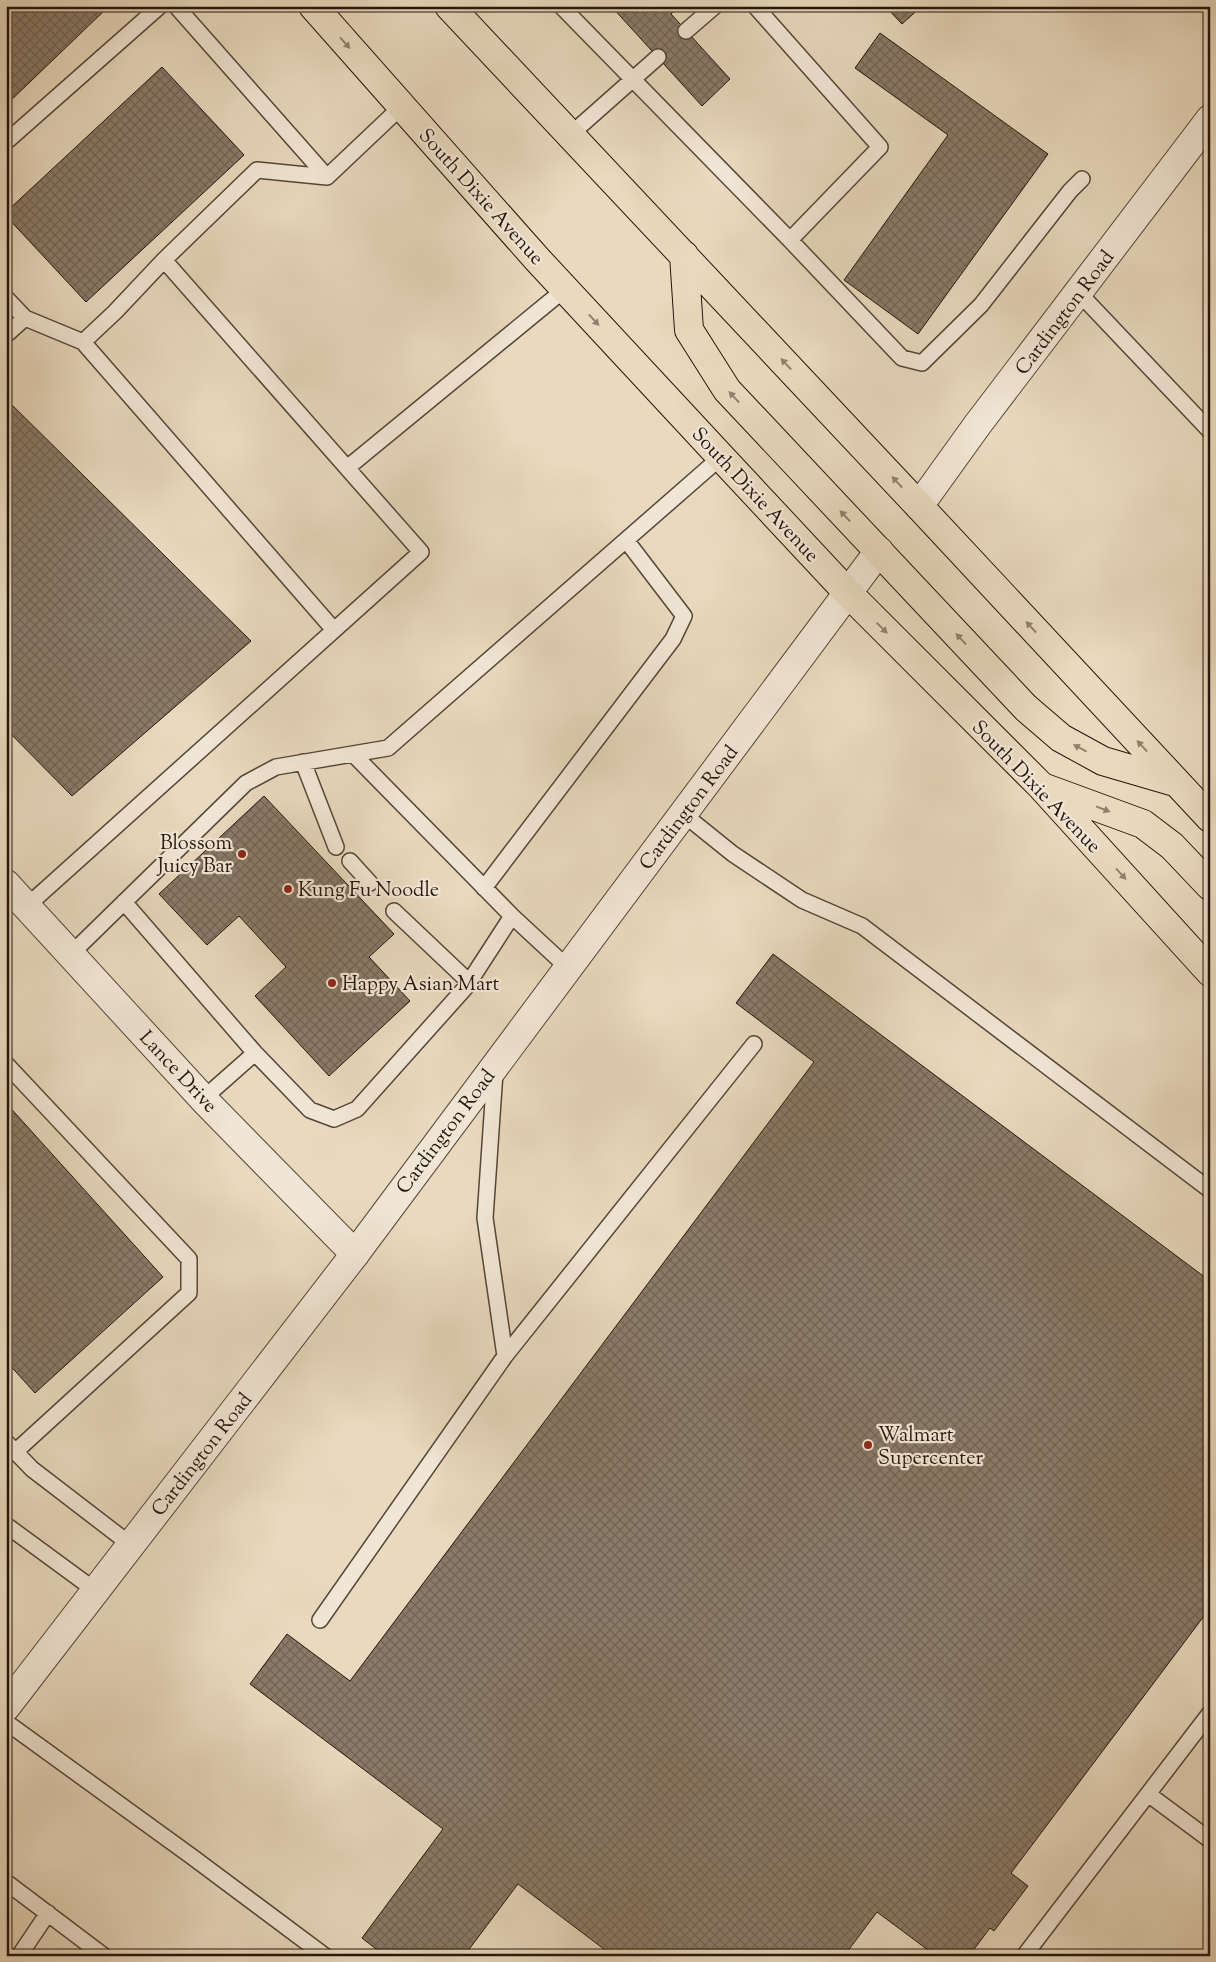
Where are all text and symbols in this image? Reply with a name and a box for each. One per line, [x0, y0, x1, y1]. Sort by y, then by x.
one-way arrow [340, 36, 351, 49]
street label: South Dixie Avenue [411, 123, 550, 273]
street label: Cardington Road [1009, 245, 1123, 382]
one-way arrow [588, 314, 600, 326]
one-way arrow [780, 358, 792, 370]
one-way arrow [728, 392, 740, 404]
street label: South Dixie Avenue [684, 422, 825, 570]
one-way arrow [891, 476, 903, 488]
one-way arrow [839, 510, 851, 522]
one-way arrow [876, 621, 888, 633]
one-way arrow [1025, 621, 1037, 633]
one-way arrow [955, 633, 967, 645]
street label: South Dixie Avenue [964, 714, 1107, 861]
street label: Cardington Road [633, 740, 747, 877]
one-way arrow [1136, 740, 1148, 752]
one-way arrow [1073, 744, 1087, 752]
one-way arrow [1096, 805, 1111, 813]
place label: Blossom Juicy Bar [156, 830, 232, 882]
marker: Blossom Juicy Bar [236, 848, 248, 860]
one-way arrow [1115, 868, 1127, 880]
place label: Kung Fu Noodle [298, 877, 439, 906]
marker: Kung Fu Noodle [282, 883, 294, 895]
place label: Happy Asian Mart [342, 971, 499, 1000]
marker: Happy Asian Mart [326, 977, 338, 989]
street label: Lance Drive [131, 1025, 223, 1120]
street label: Cardington Road [390, 1064, 504, 1201]
street label: Cardington Road [146, 1388, 260, 1523]
place label: Walmart Supercenter [878, 1422, 983, 1474]
marker: Walmart Supercenter [862, 1439, 874, 1451]

